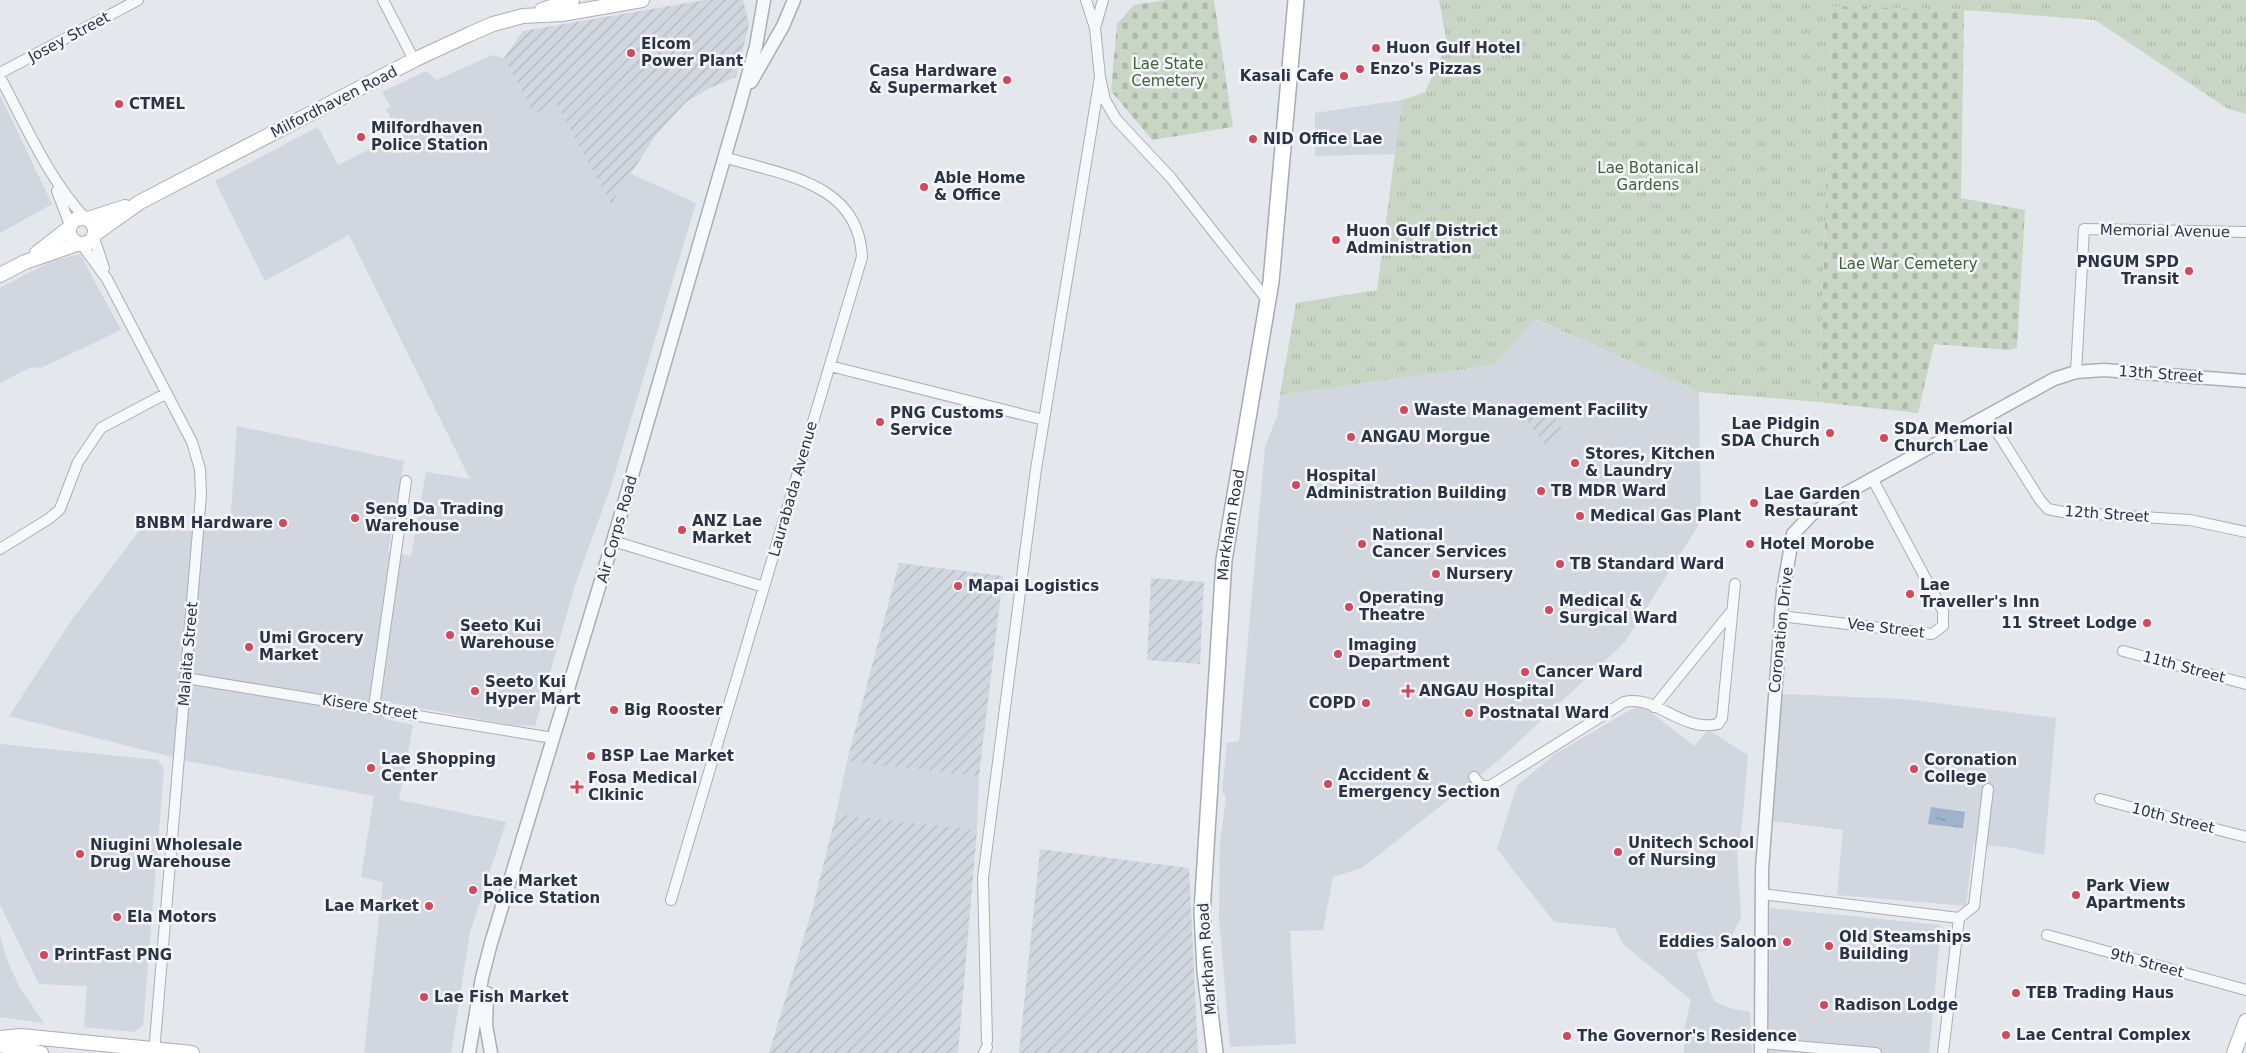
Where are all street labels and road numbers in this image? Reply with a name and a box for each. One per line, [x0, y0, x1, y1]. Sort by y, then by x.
street label: Josey Street [24, 8, 113, 67]
street label: Milfordhaven Road [268, 62, 400, 142]
street label: Memorial Avenue [2100, 221, 2230, 241]
street label: 13th Street [2118, 362, 2204, 386]
street label: Laurabada Avenue [765, 419, 821, 559]
street label: Markham Road [1214, 468, 1248, 581]
street label: Air Corps Road [593, 473, 641, 585]
street label: 12th Street [2064, 502, 2150, 526]
street label: Coronation Drive [1765, 566, 1797, 694]
street label: Malaita Street [174, 601, 202, 707]
street label: Vee Street [1846, 614, 1926, 642]
street label: 11th Street [2141, 647, 2227, 687]
street label: Kisere Street [321, 691, 419, 723]
street label: 10th Street [2130, 799, 2216, 837]
street label: Markham Road [1194, 902, 1220, 1016]
street label: 9th Street [2108, 945, 2186, 981]

